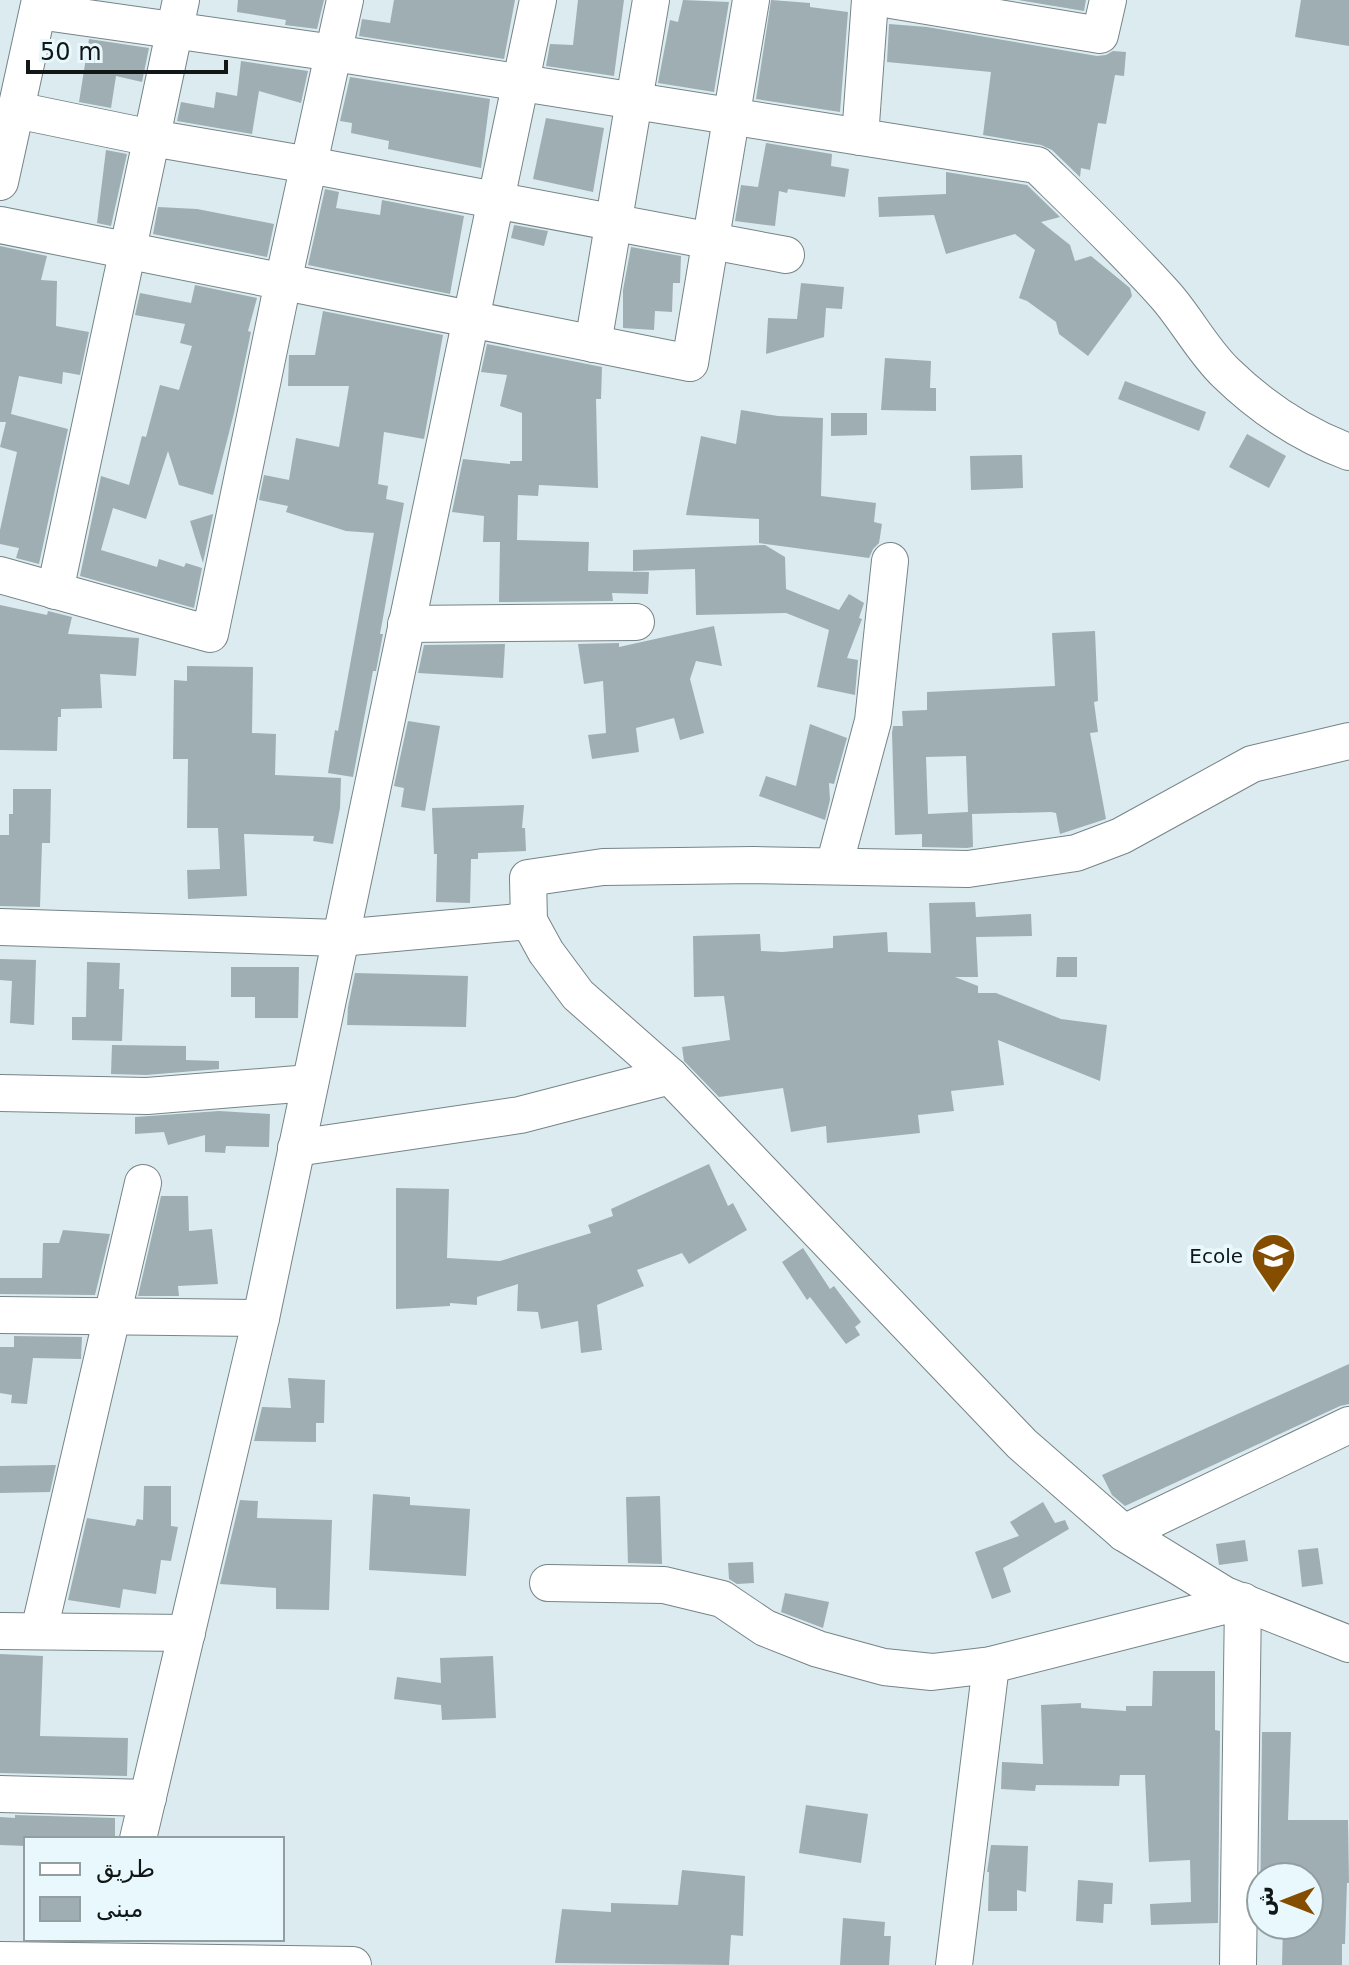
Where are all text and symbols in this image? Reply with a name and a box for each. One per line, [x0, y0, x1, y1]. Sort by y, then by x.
scale bar [28, 24, 226, 74]
text: 50 m [40, 38, 102, 66]
school or university icon: Ecole [1250, 1232, 1298, 1295]
place label: Ecole [1189, 1244, 1243, 1268]
legend [24, 1837, 284, 1941]
text: طريق [96, 1855, 155, 1883]
north arrow [1245, 1861, 1325, 1941]
text: ش [1253, 1886, 1278, 1916]
text: مبنى [96, 1895, 143, 1923]

